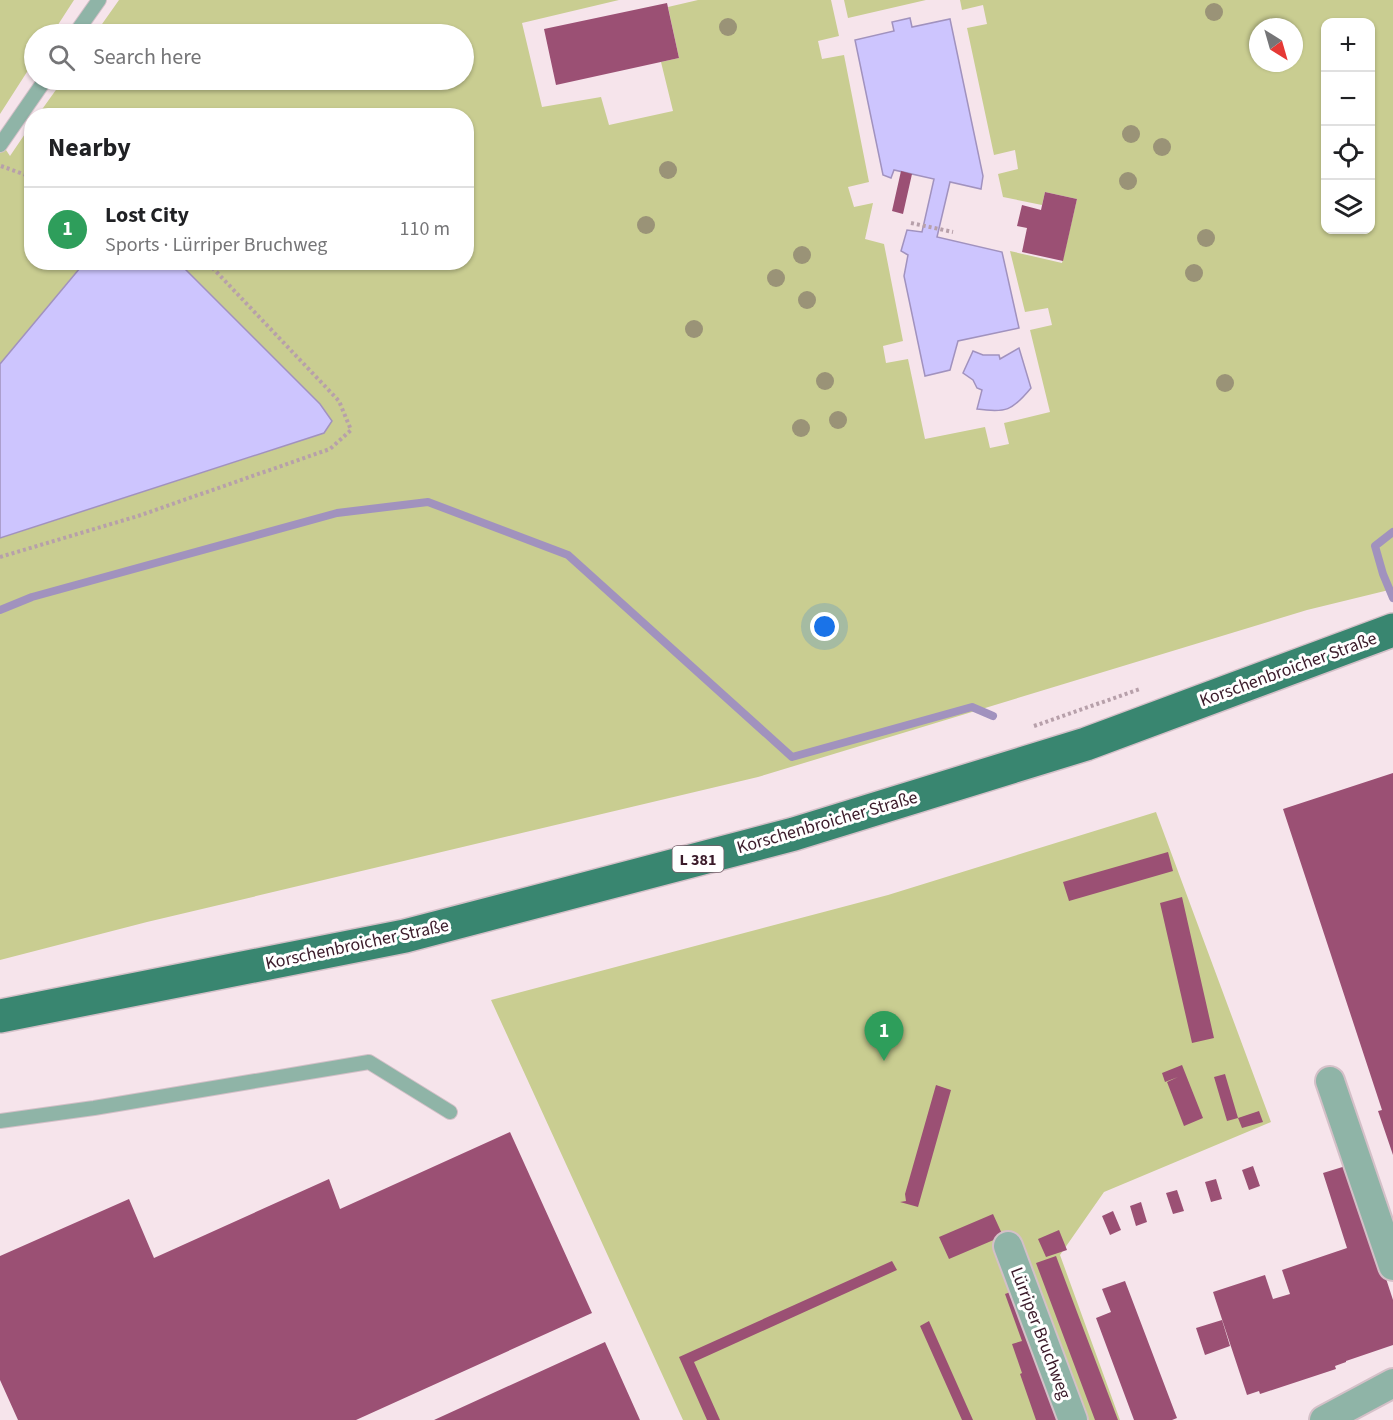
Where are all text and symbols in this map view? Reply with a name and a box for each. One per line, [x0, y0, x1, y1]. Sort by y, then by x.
north arrow [1249, 18, 1303, 72]
map controls [1321, 18, 1375, 234]
button: + [1321, 18, 1375, 72]
search box [24, 24, 474, 90]
icon: search [45, 41, 78, 74]
text: Search here [93, 41, 201, 73]
button: − [1321, 72, 1375, 126]
button: locate [1321, 126, 1375, 180]
text: Nearby [48, 129, 131, 166]
button: layers [1321, 180, 1375, 234]
text: Lost City [105, 199, 189, 231]
text: 1 [62, 215, 73, 243]
text: 110 m [400, 215, 450, 243]
text: Sports · Lürriper Bruchweg [105, 231, 327, 259]
your location [810, 612, 839, 641]
street label: Korschenbroicher Straße [1196, 626, 1380, 713]
street label: Korschenbroicher Straße [734, 785, 921, 860]
road number: L 381 [672, 846, 724, 872]
street label: Korschenbroicher Straße [263, 913, 451, 976]
pin: 1 [864, 1012, 904, 1061]
street label: Lürriper Bruchweg [1004, 1264, 1077, 1403]

